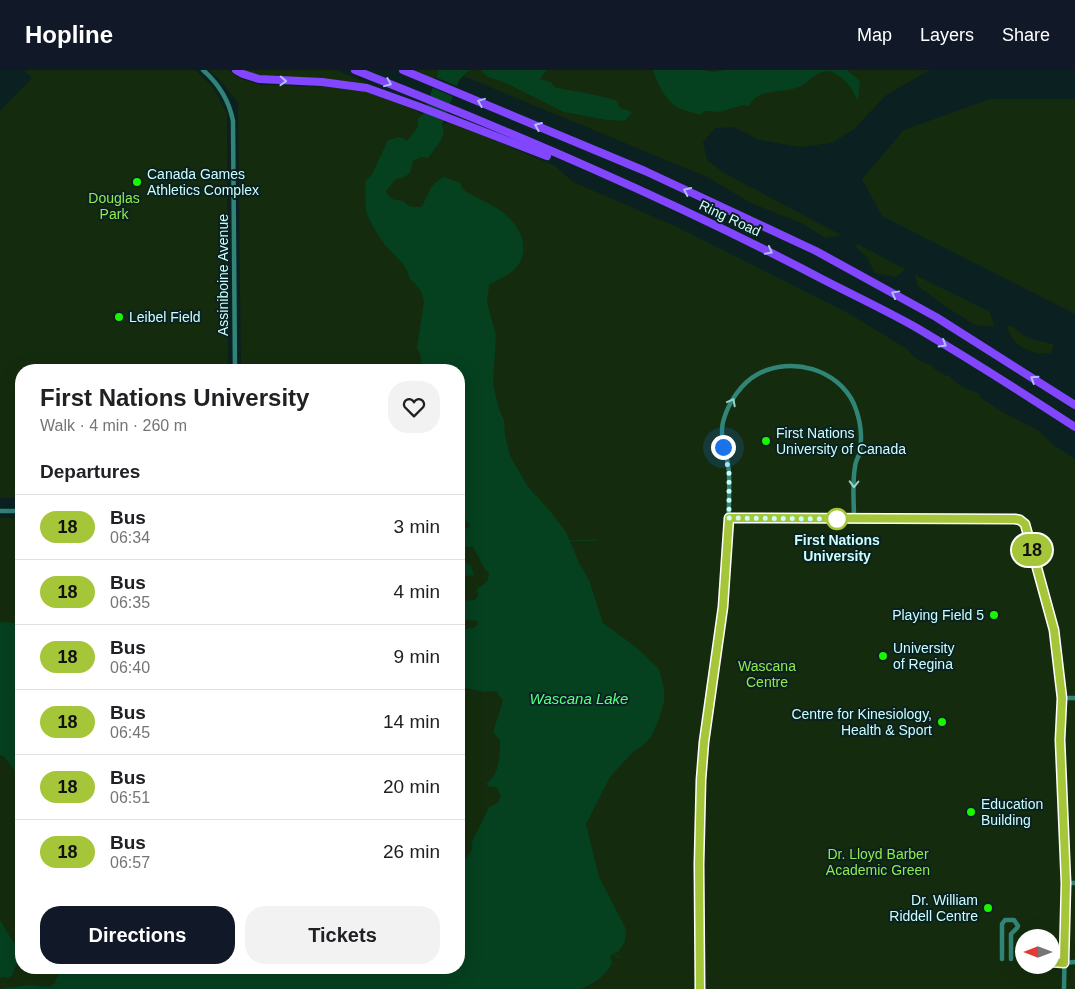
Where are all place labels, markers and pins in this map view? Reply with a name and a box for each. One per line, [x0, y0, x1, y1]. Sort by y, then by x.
place label: Canada Games Athletics Complex [147, 166, 259, 198]
marker: Canada Games Athletics Complex [131, 176, 143, 188]
place label: Leibel Field [129, 309, 201, 325]
marker: Leibel Field [113, 311, 125, 323]
place label: First Nations University of Canada [776, 425, 906, 457]
marker: First Nations University of Canada [760, 435, 772, 447]
marker: First Nations University [826, 508, 848, 530]
place label: First Nations University [794, 532, 880, 564]
place label: Playing Field 5 [892, 607, 984, 623]
marker: Playing Field 5 [988, 609, 1000, 621]
place label: University of Regina [893, 640, 954, 672]
marker: University of Regina [877, 650, 889, 662]
place label: Centre for Kinesiology, Health & Sport [791, 706, 932, 738]
marker: Centre for Kinesiology, Health & Sport [936, 716, 948, 728]
place label: Education Building [981, 796, 1043, 828]
marker: Education Building [965, 806, 977, 818]
place label: Dr. William Riddell Centre [889, 892, 978, 924]
marker: Dr. William Riddell Centre [982, 902, 994, 914]

